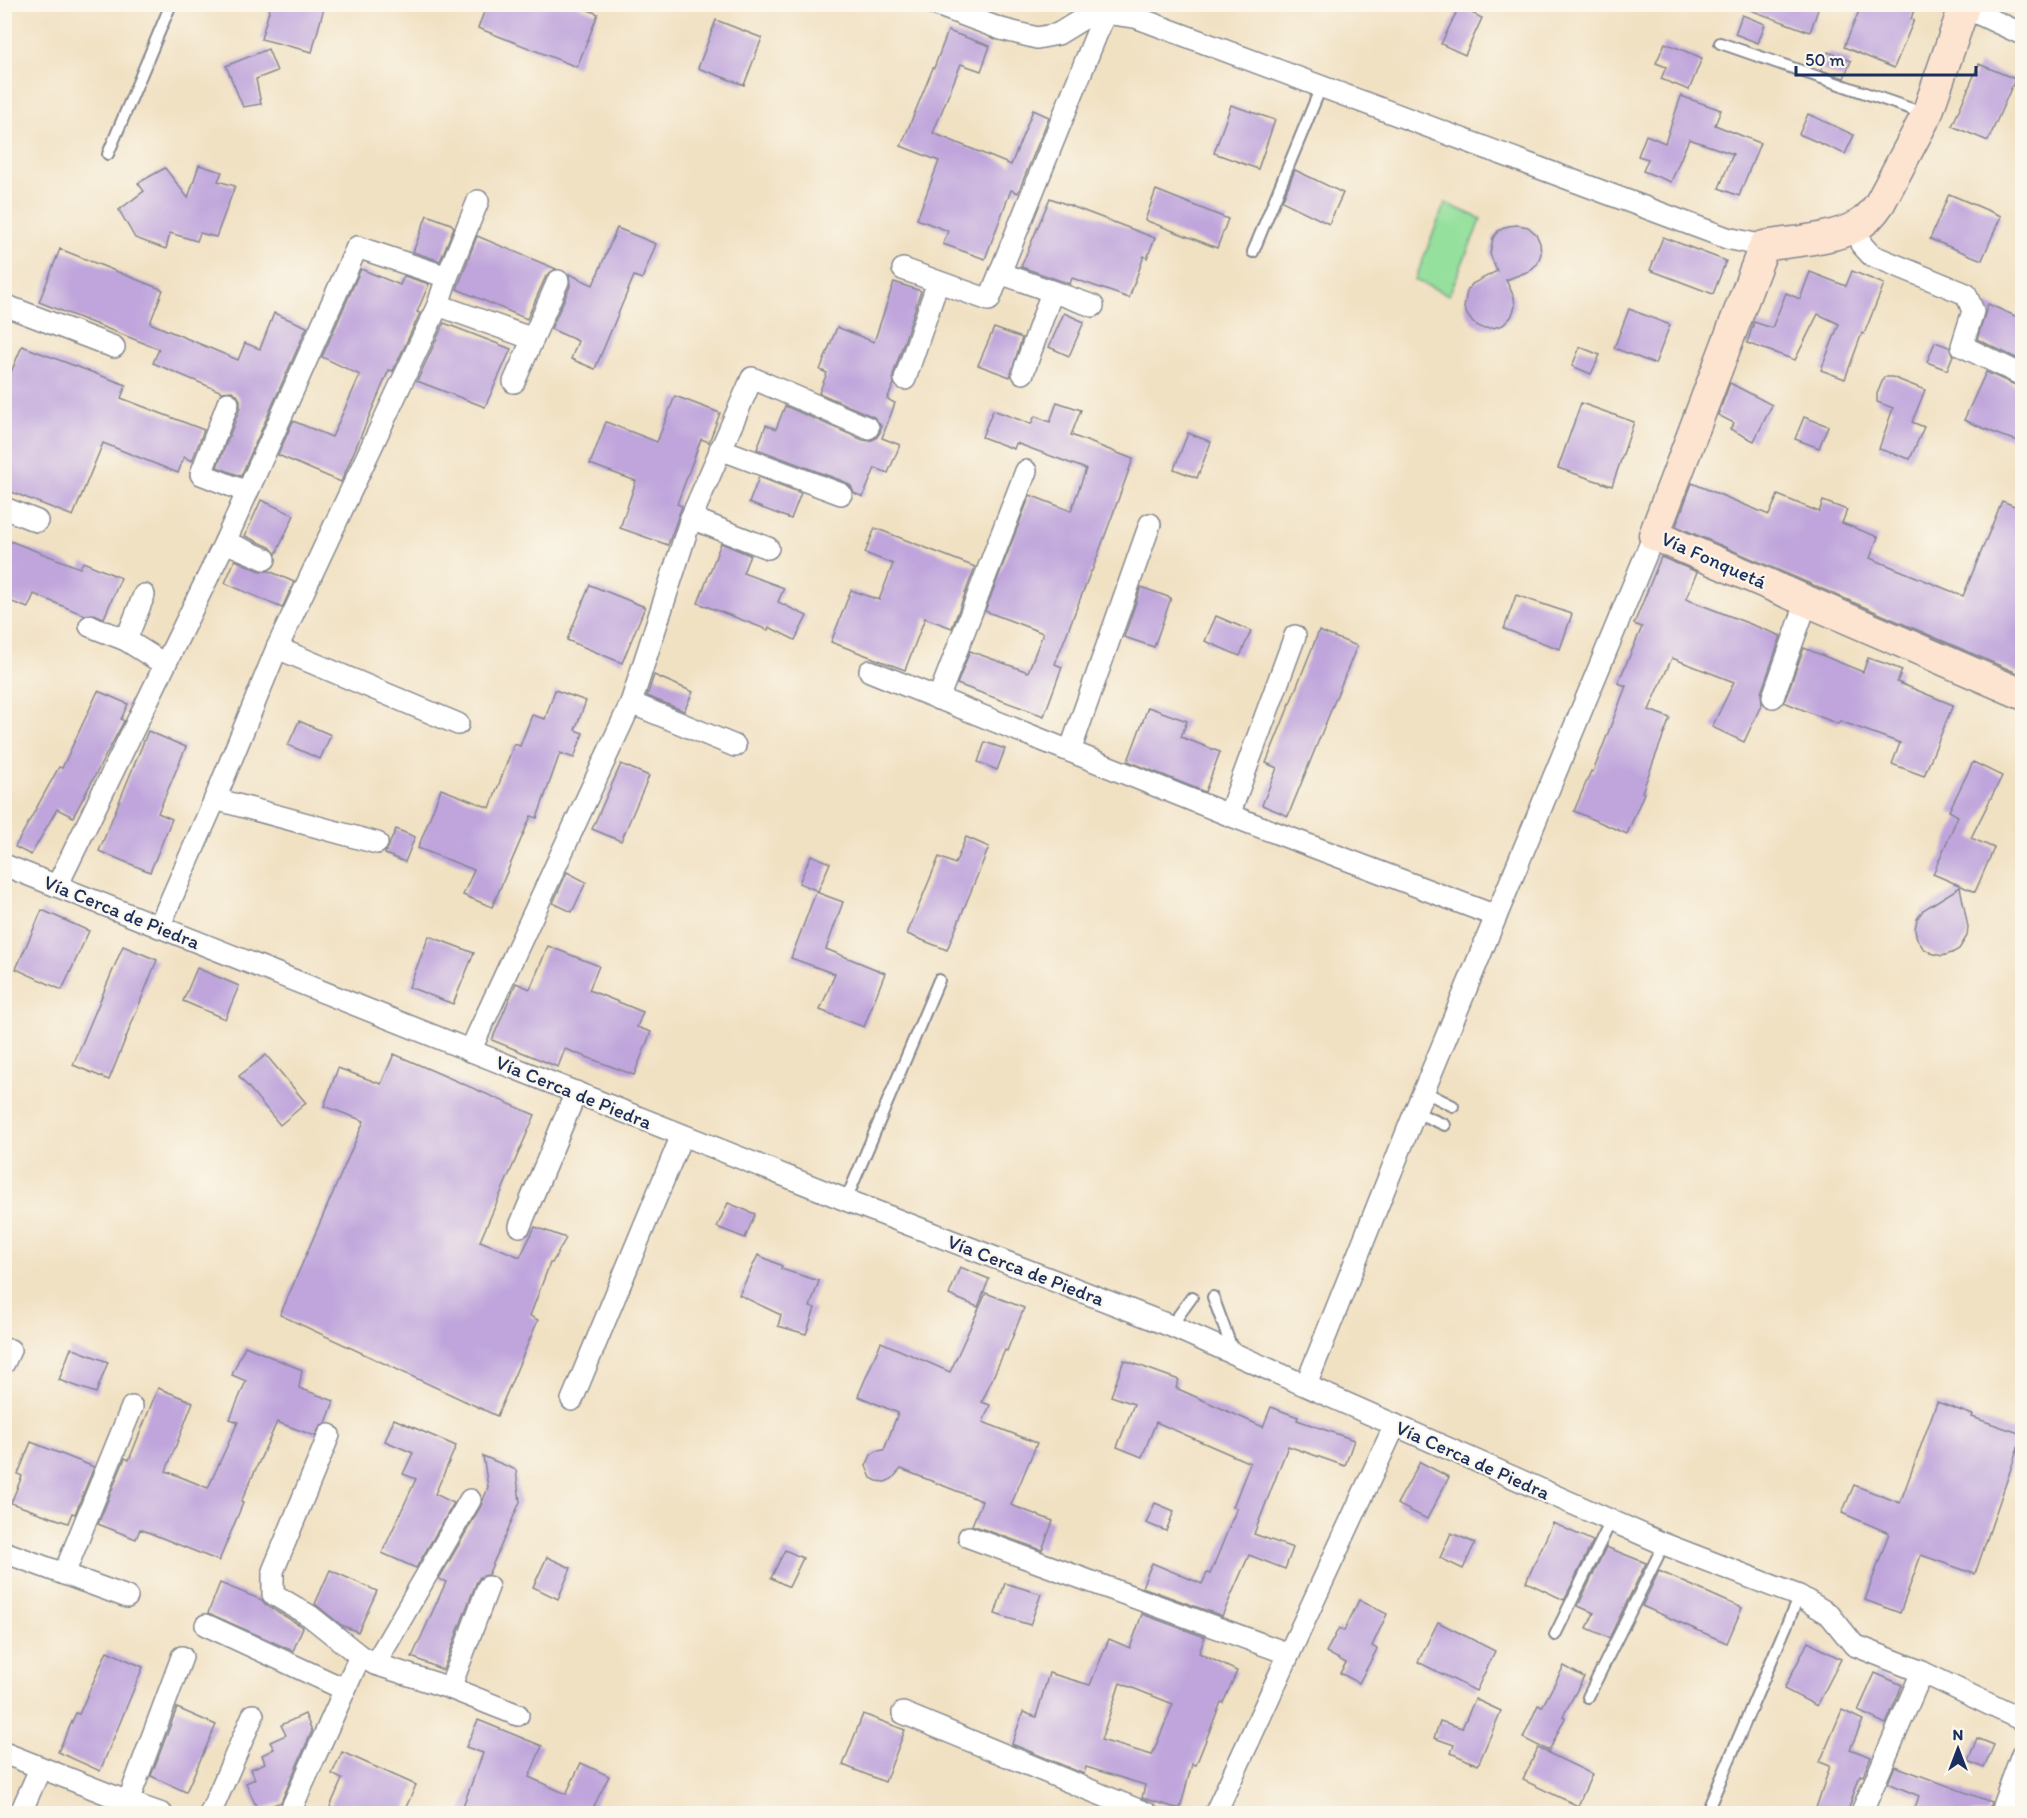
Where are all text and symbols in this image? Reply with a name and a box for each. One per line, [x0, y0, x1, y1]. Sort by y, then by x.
scale bar [1796, 39, 1976, 77]
text: 50 m [1805, 49, 1845, 71]
street label: Vía Fonquetá [1658, 526, 1771, 594]
street label: Vía Cerca de Piedra [40, 870, 204, 954]
street label: Vía Cerca de Piedra [492, 1050, 656, 1134]
street label: Vía Cerca de Piedra [944, 1229, 1108, 1311]
street label: Vía Cerca de Piedra [1392, 1415, 1554, 1505]
north arrow [1928, 1719, 1988, 1779]
text: N [1953, 1725, 1963, 1744]

